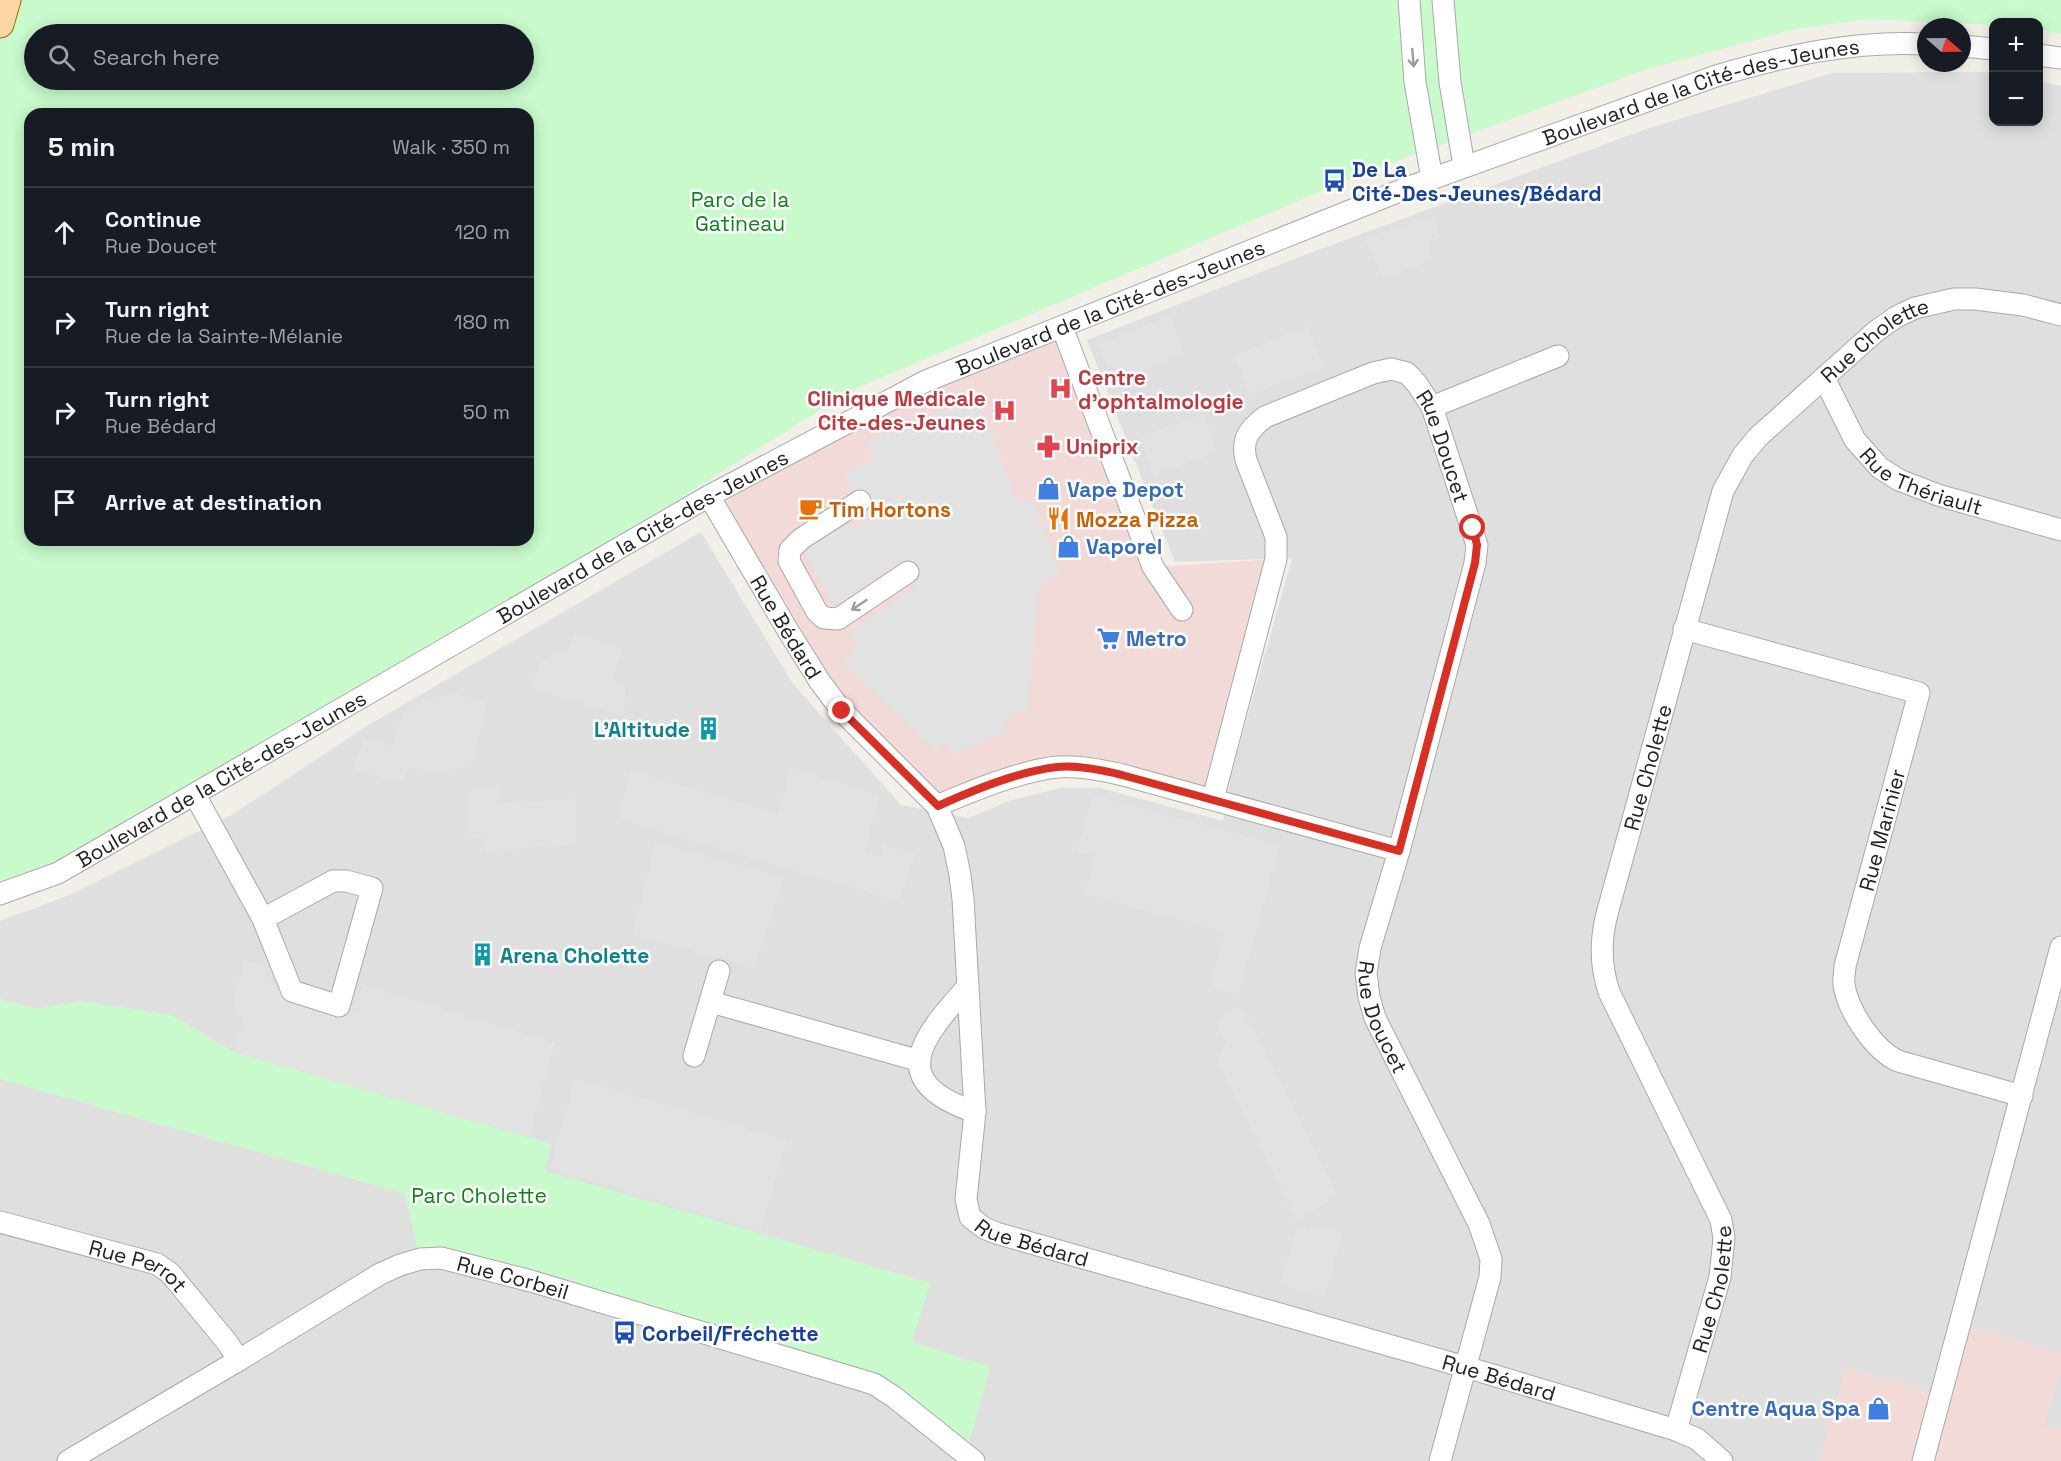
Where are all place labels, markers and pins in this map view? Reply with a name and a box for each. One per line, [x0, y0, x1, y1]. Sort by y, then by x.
place label: De La Cité-Des-Jeunes/Bédard [1352, 156, 1602, 207]
bus stop icon: De La Cité-Des-Jeunes/Bédard [1321, 168, 1347, 194]
place label: Centre d'ophtalmologie [1078, 364, 1244, 415]
hospital icon: Centre d'ophtalmologie [1047, 376, 1073, 402]
place label: Clinique Medicale Cite-des-Jeunes [807, 385, 986, 436]
hospital icon: Clinique Medicale Cite-des-Jeunes [991, 397, 1017, 423]
pharmacy icon: Uniprix [1035, 433, 1061, 459]
place label: Uniprix [1066, 433, 1138, 460]
shop icon: Vape Depot [1036, 476, 1062, 502]
place label: Vape Depot [1067, 476, 1184, 503]
cafe icon: Tim Hortons [798, 496, 824, 522]
place label: Tim Hortons [829, 496, 951, 523]
restaurant icon: Mozza Pizza [1045, 506, 1071, 532]
place label: Mozza Pizza [1076, 506, 1199, 533]
shop icon: Vaporel [1055, 533, 1081, 559]
place label: Vaporel [1086, 533, 1162, 560]
supermarket icon: Metro [1095, 625, 1121, 651]
place label: Metro [1126, 625, 1187, 652]
place label: L'Altitude [594, 716, 690, 743]
building icon: L'Altitude [695, 716, 721, 742]
building icon: Arena Cholette [469, 942, 495, 968]
place label: Arena Cholette [500, 942, 649, 969]
bus stop icon: Corbeil/Fréchette [611, 1320, 637, 1346]
place label: Corbeil/Fréchette [642, 1320, 819, 1347]
place label: Centre Aqua Spa [1692, 1395, 1860, 1422]
shop icon: Centre Aqua Spa [1865, 1395, 1891, 1421]

